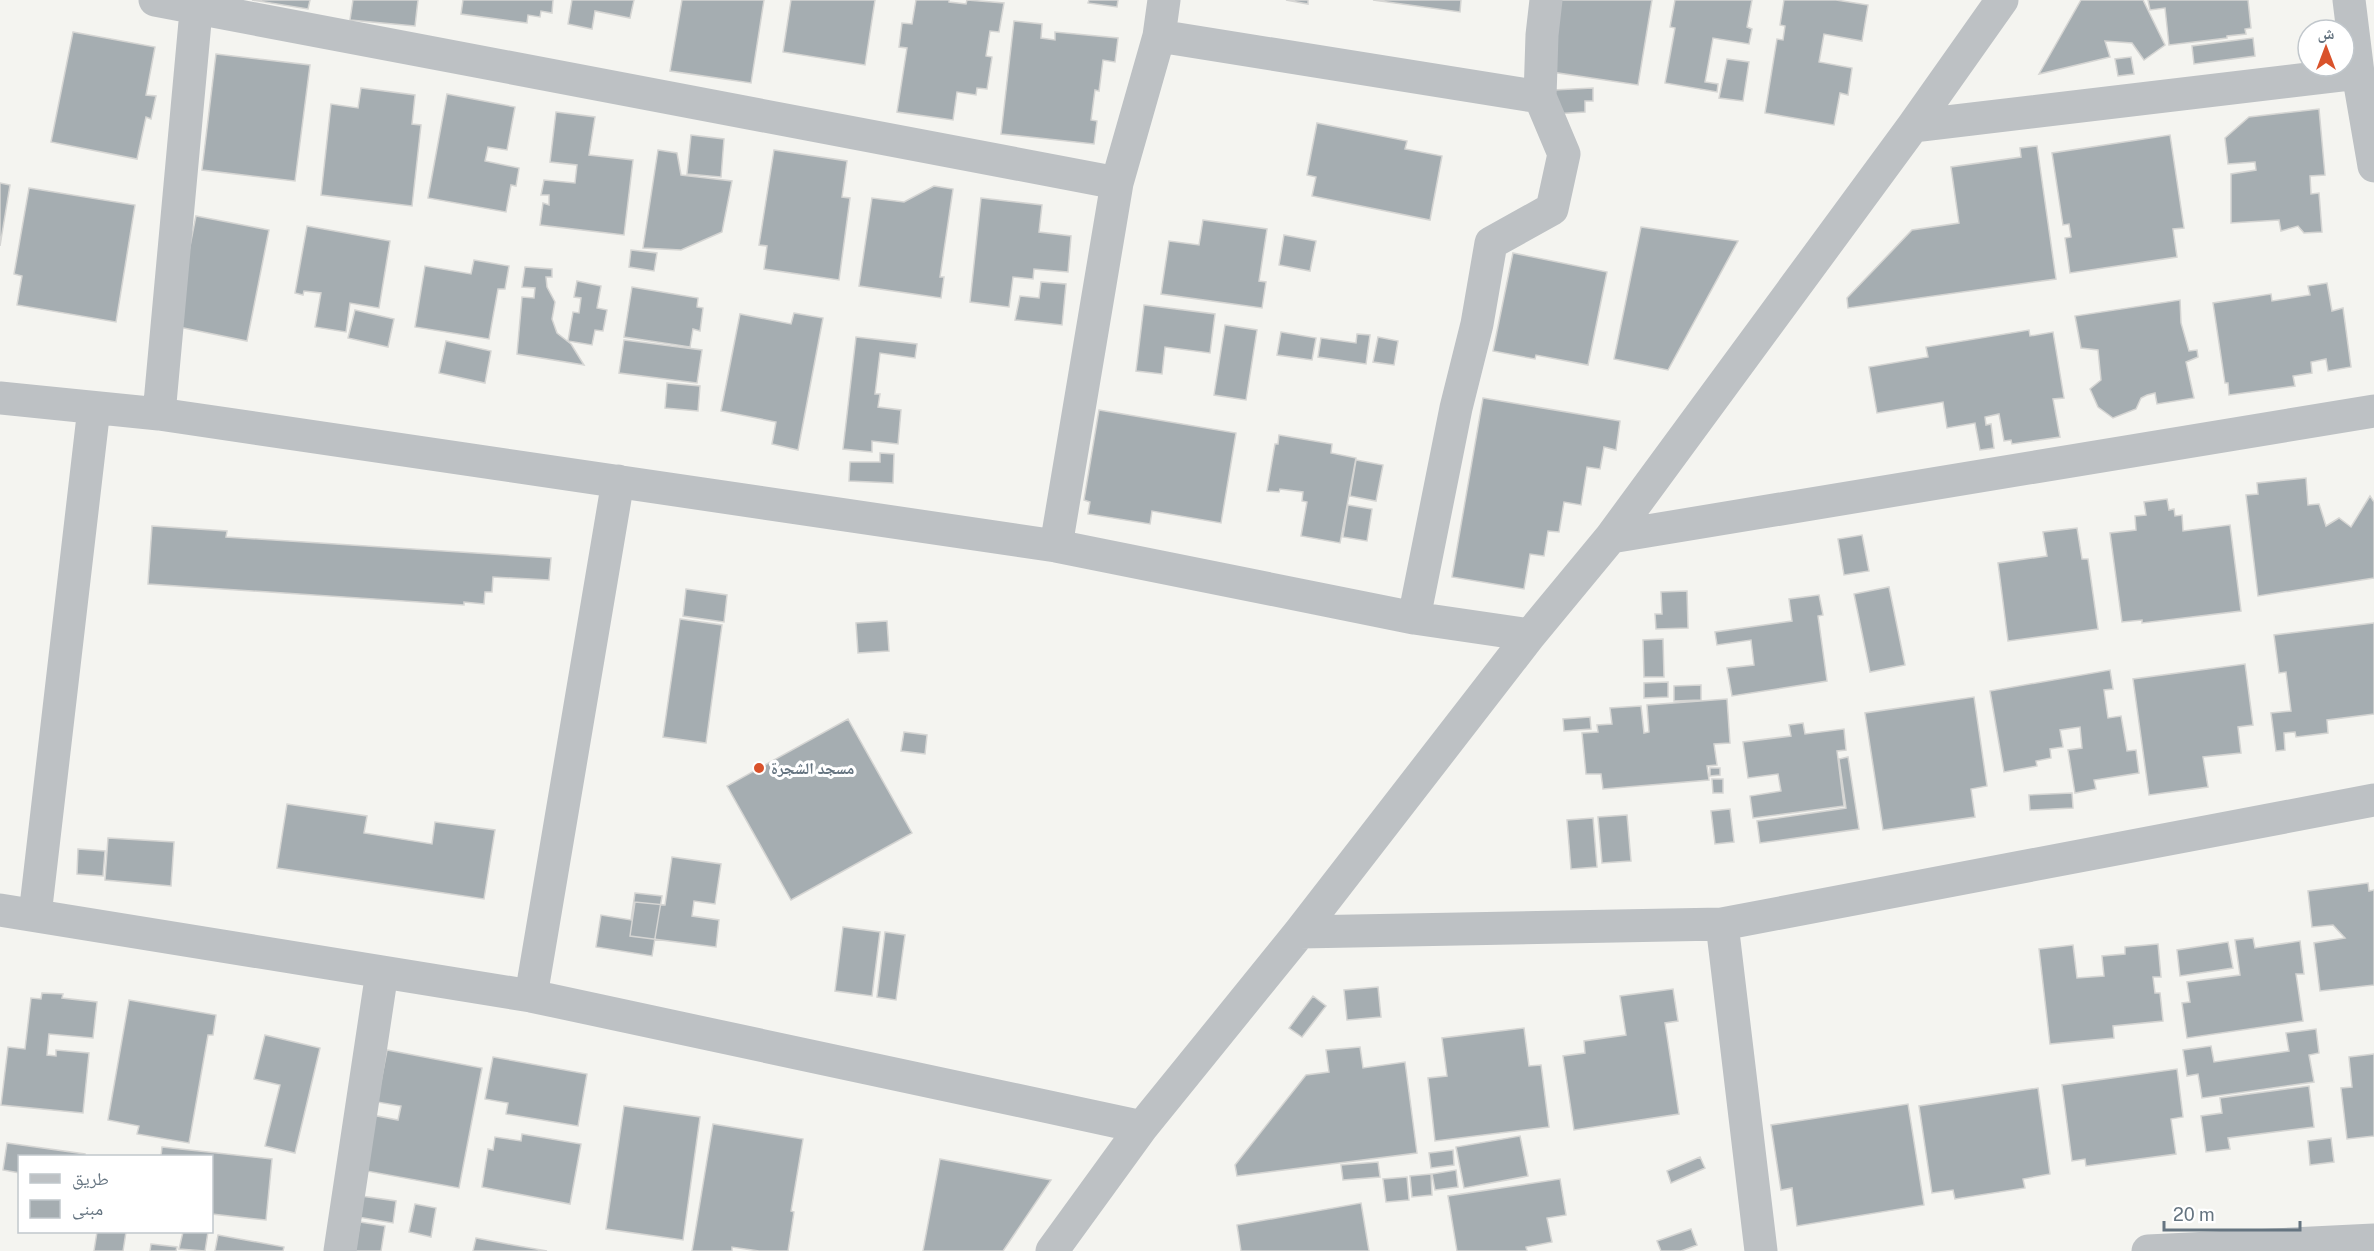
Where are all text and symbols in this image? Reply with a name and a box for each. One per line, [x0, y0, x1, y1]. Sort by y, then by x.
north arrow [2296, 18, 2356, 78]
text: ش [2318, 24, 2335, 43]
place label: مسجد الشجرة [771, 759, 854, 778]
marker: مسجد الشجرة [752, 761, 766, 775]
legend [18, 1155, 213, 1233]
text: طريق [72, 1168, 109, 1190]
scale bar [2164, 1194, 2300, 1232]
text: مبنى [72, 1198, 103, 1220]
text: 20 m [2173, 1204, 2215, 1225]

